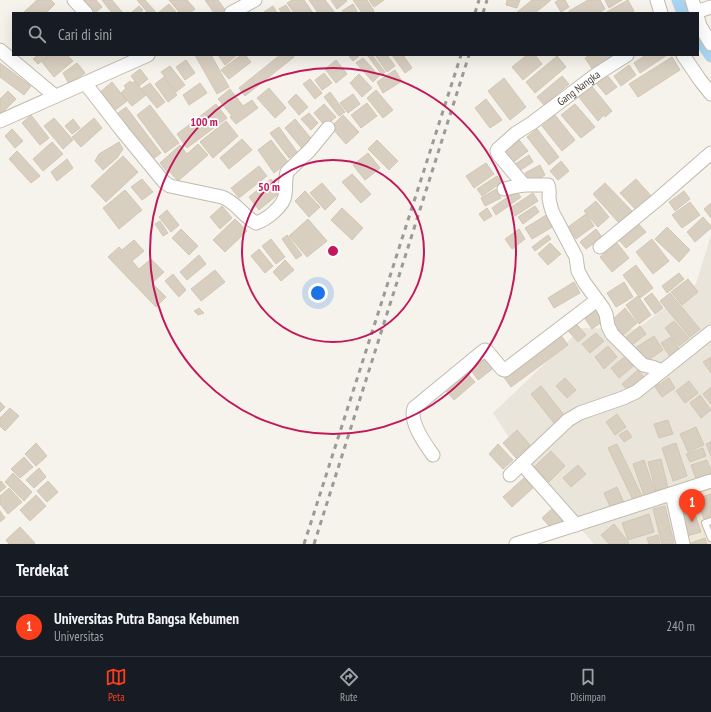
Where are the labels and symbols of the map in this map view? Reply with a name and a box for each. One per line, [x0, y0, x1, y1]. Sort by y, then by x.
street label: Gang Nangka [554, 67, 603, 109]
text: 100 m [190, 114, 218, 129]
text: 50 m [258, 179, 280, 194]
centre of rings [326, 244, 340, 258]
your location [308, 283, 328, 303]
pin: 1 [679, 489, 705, 522]

